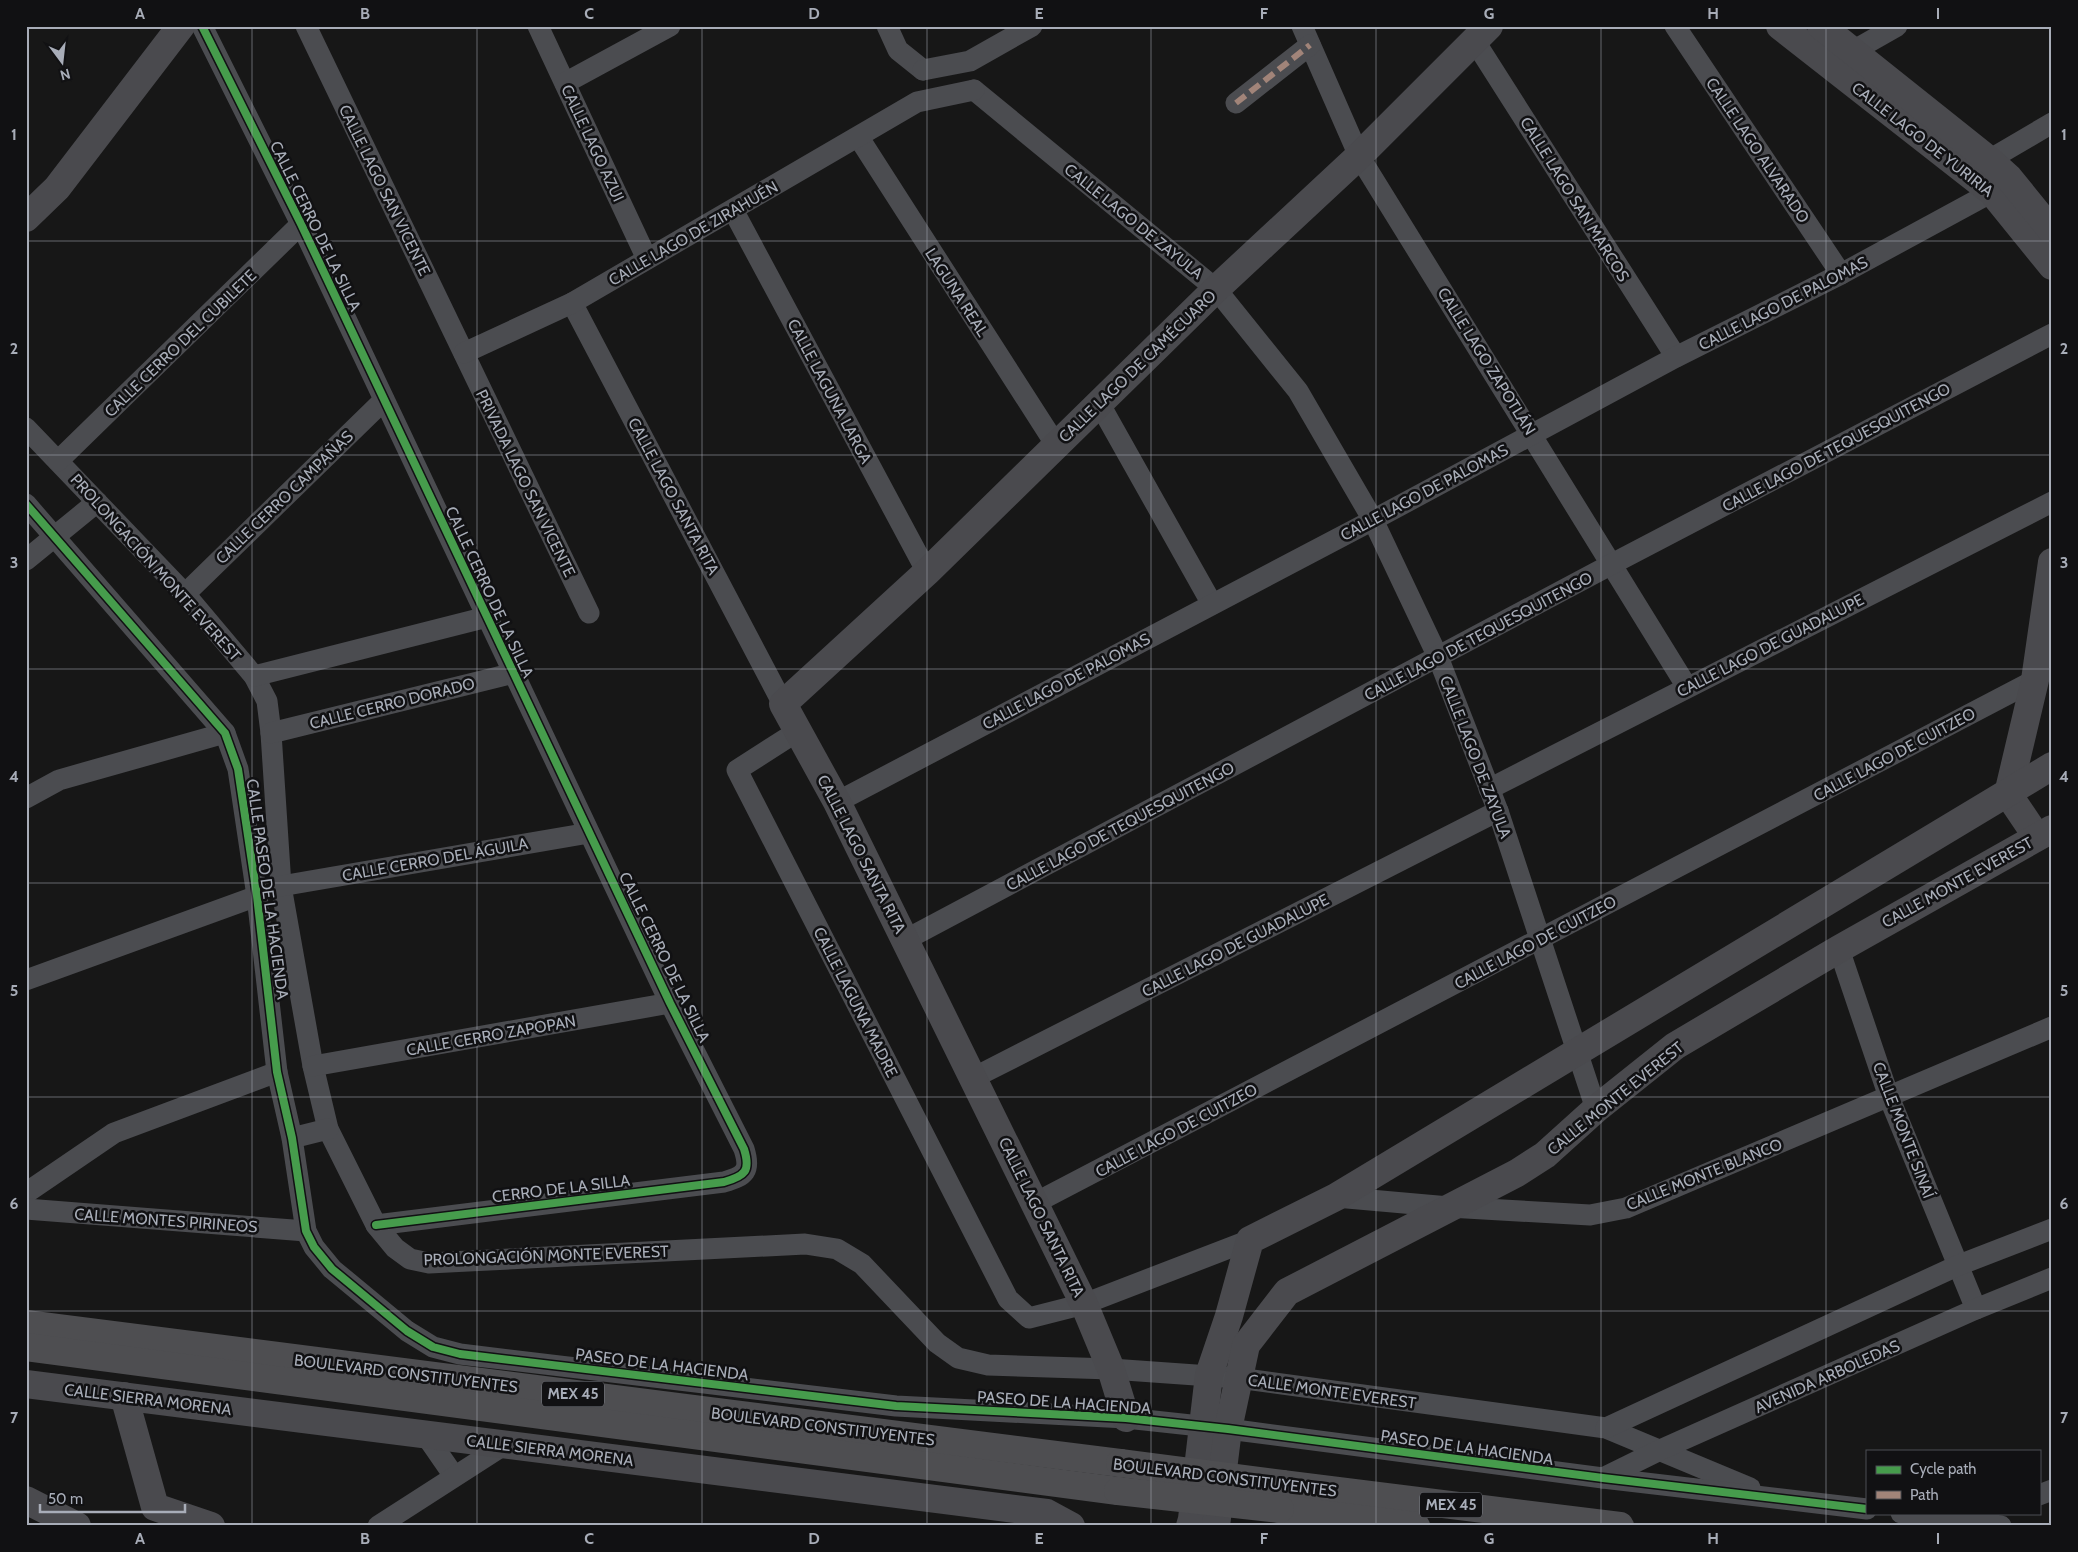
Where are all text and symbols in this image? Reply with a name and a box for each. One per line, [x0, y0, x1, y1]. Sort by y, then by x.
text: A [135, 4, 145, 23]
text: B [360, 4, 370, 23]
text: C [584, 4, 594, 23]
text: D [808, 4, 820, 23]
text: E [1034, 4, 1044, 23]
text: F [1260, 4, 1269, 23]
text: G [1484, 4, 1494, 23]
text: H [1707, 4, 1719, 23]
text: I [1936, 4, 1940, 23]
north arrow [38, 38, 88, 88]
text: N [58, 65, 72, 85]
street label: CALLE LAGO ALVARADO [1702, 74, 1813, 227]
street label: CALLE LAGO DE YURIRIA [1848, 78, 1997, 201]
street label: CALLE LAGO AZUI [557, 82, 628, 205]
street label: CALLE LAGO SAN VICENTE [335, 102, 434, 279]
street label: CALLE LAGO SAN MARCOS [1516, 113, 1633, 285]
text: 1 [11, 125, 17, 144]
text: 1 [2061, 125, 2067, 144]
street label: CALLE CERRO DE LA SILLA [266, 138, 365, 315]
street label: CALLE LAGO DE ZAYULA [1061, 160, 1207, 283]
street label: CALLE LAGO DE ZIRAHUÉN [605, 177, 781, 290]
street label: LAGUNA REAL [921, 245, 992, 340]
street label: CALLE LAGO DE PALOMAS [1696, 253, 1871, 354]
street label: CALLE CERRO DEL CUBILETE [101, 266, 260, 421]
street label: CALLE LAGO ZAPOTLÁN [1433, 284, 1540, 438]
street label: CALLE LAGO DE CAMÉCUARO [1055, 286, 1220, 446]
street label: CALLE LAGUNA LARGA [783, 316, 876, 467]
text: 2 [10, 339, 18, 358]
text: 2 [2060, 339, 2068, 358]
street label: CALLE LAGO DE TEQUESQUITENGO [1719, 379, 1954, 516]
street label: PRIVADA LAGO SAN VICENTE [472, 386, 579, 580]
street label: CALLE LAGO SANTA RITA [624, 414, 723, 578]
street label: CALLE CERRO CAMPAÑAS [212, 427, 357, 568]
street label: CALLE LAGO DE PALOMAS [1337, 440, 1511, 545]
street label: PROLONGACIÓN MONTE EVEREST [67, 470, 245, 665]
street label: CALLE CERRO DE LA SILLA [441, 503, 538, 681]
text: 3 [10, 553, 18, 572]
text: 3 [2060, 553, 2068, 572]
street label: CALLE LAGO DE TEQUESQUITENGO [1361, 568, 1596, 705]
street label: CALLE LAGO DE GUADALUPE [1674, 590, 1867, 701]
street label: CALLE LAGO DE PALOMAS [979, 629, 1153, 734]
street label: CALLE LAGO DE ZAYULA [1436, 673, 1515, 841]
street label: CALLE CERRO DORADO [308, 674, 477, 733]
street label: CALLE LAGO DE CUITZEO [1810, 704, 1978, 805]
street label: CALLE LAGO DE TEQUESQUITENGO [1003, 758, 1238, 895]
text: 4 [9, 767, 19, 786]
text: 4 [2059, 767, 2069, 786]
street label: CALLE LAGO SANTA RITA [813, 772, 910, 937]
street label: CALLE PASEO DE LA HACIENDA [243, 778, 292, 1001]
street label: CALLE MONTE EVEREST [1878, 833, 2036, 932]
street label: CALLE CERRO DEL ÁGUILA [341, 834, 530, 885]
street label: CALLE CERRO DE LA SILLA [615, 869, 714, 1046]
street label: CALLE LAGO DE GUADALUPE [1139, 890, 1332, 1001]
street label: CALLE LAGO DE CUITZEO [1451, 892, 1619, 993]
street label: CALLE LAGUNA MADRE [809, 924, 902, 1081]
text: 5 [10, 981, 18, 1000]
text: 5 [2060, 981, 2068, 1000]
street label: CALLE CERRO ZAPOPAN [405, 1011, 577, 1060]
street label: CALLE MONTE EVEREST [1543, 1037, 1688, 1159]
street label: CALLE MONTE SINAÍ [1869, 1059, 1938, 1201]
street label: CALLE LAGO DE CUITZEO [1092, 1080, 1260, 1181]
street label: CALLE LAGO SANTA RITA [995, 1134, 1089, 1300]
street label: CALLE MONTE BLANCO [1624, 1134, 1785, 1214]
street label: CERRO DE LA SILLA [491, 1171, 631, 1206]
text: 6 [10, 1194, 19, 1213]
text: 6 [2060, 1194, 2069, 1213]
street label: CALLE MONTES PIRINEOS [74, 1205, 258, 1236]
street label: PROLONGACIÓN MONTE EVEREST [423, 1242, 669, 1269]
street label: AVENIDA ARBOLEDAS [1752, 1336, 1903, 1417]
street label: PASEO DE LA HACIENDA [574, 1344, 750, 1385]
street label: BOULEVARD CONSTITUYENTES [293, 1350, 519, 1397]
street label: CALLE MONTE EVEREST [1247, 1370, 1418, 1413]
street label: CALLE SIERRA MORENA [63, 1380, 233, 1419]
road number: MEX 45 [542, 1382, 604, 1406]
street label: PASEO DE LA HACIENDA [976, 1387, 1152, 1418]
street label: BOULEVARD CONSTITUYENTES [710, 1403, 936, 1450]
text: 7 [10, 1408, 19, 1427]
text: 7 [2060, 1408, 2069, 1427]
street label: PASEO DE LA HACIENDA [1379, 1426, 1555, 1469]
street label: CALLE SIERRA MORENA [465, 1431, 635, 1470]
legend [1866, 1450, 2040, 1514]
street label: BOULEVARD CONSTITUYENTES [1112, 1454, 1338, 1501]
text: Cycle path [1910, 1460, 1976, 1478]
scale bar [40, 1482, 185, 1514]
text: Path [1910, 1486, 1939, 1504]
text: 50 m [48, 1490, 83, 1508]
road number: MEX 45 [1420, 1492, 1482, 1518]
text: A [135, 1529, 145, 1548]
text: B [360, 1529, 370, 1548]
text: C [584, 1529, 594, 1548]
text: D [808, 1529, 820, 1548]
text: E [1034, 1529, 1044, 1548]
text: F [1260, 1529, 1269, 1548]
text: G [1484, 1529, 1494, 1548]
text: H [1707, 1529, 1719, 1548]
text: I [1936, 1529, 1940, 1548]

